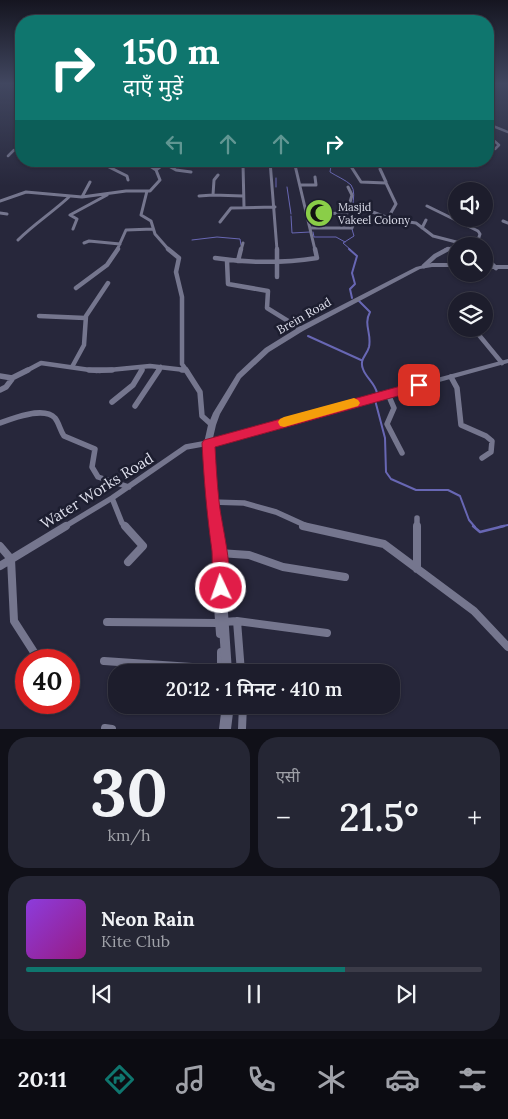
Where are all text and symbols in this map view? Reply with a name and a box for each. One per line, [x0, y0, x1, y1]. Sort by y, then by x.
text: 150 m [123, 29, 220, 74]
icon: right [40, 35, 105, 100]
text: दाएँ मुड़ें [123, 73, 183, 101]
icon: left [161, 130, 189, 158]
icon: ahead [214, 130, 242, 158]
icon: ahead [267, 130, 295, 158]
icon: right [320, 130, 348, 158]
map controls [448, 182, 493, 337]
button: sound [448, 182, 493, 227]
mosque icon: Masjid Vakeel Colony [304, 198, 334, 228]
place label: Masjid Vakeel Colony [337, 200, 410, 227]
button: search [448, 237, 493, 282]
button: layers [448, 292, 493, 337]
street label: Brein Road [274, 294, 334, 337]
pin [398, 364, 440, 406]
icon: arrive [405, 371, 433, 399]
street label: Water Works Road [37, 448, 157, 533]
position arrow [194, 561, 246, 613]
speed limit sign: 40 [15, 649, 80, 714]
text: 20:12 · 1 मिनट · 410 m [166, 677, 342, 701]
text: 30 [90, 751, 168, 834]
text: एसी [276, 766, 300, 786]
text: 21.5° [339, 793, 419, 841]
text: − [276, 800, 291, 836]
text: + [467, 800, 482, 836]
text: km/h [107, 825, 151, 845]
text: Neon Rain [101, 907, 195, 931]
text: Kite Club [101, 931, 170, 951]
icon: previous [88, 980, 116, 1008]
icon: pause [240, 980, 268, 1008]
icon: next [392, 980, 420, 1008]
icon: directions [102, 1062, 137, 1097]
icon: music [173, 1062, 208, 1097]
icon: phone [244, 1062, 279, 1097]
icon: climate [314, 1062, 349, 1097]
icon: car [385, 1062, 420, 1097]
icon: filters [455, 1062, 490, 1097]
text: 20:11 [18, 1065, 67, 1093]

